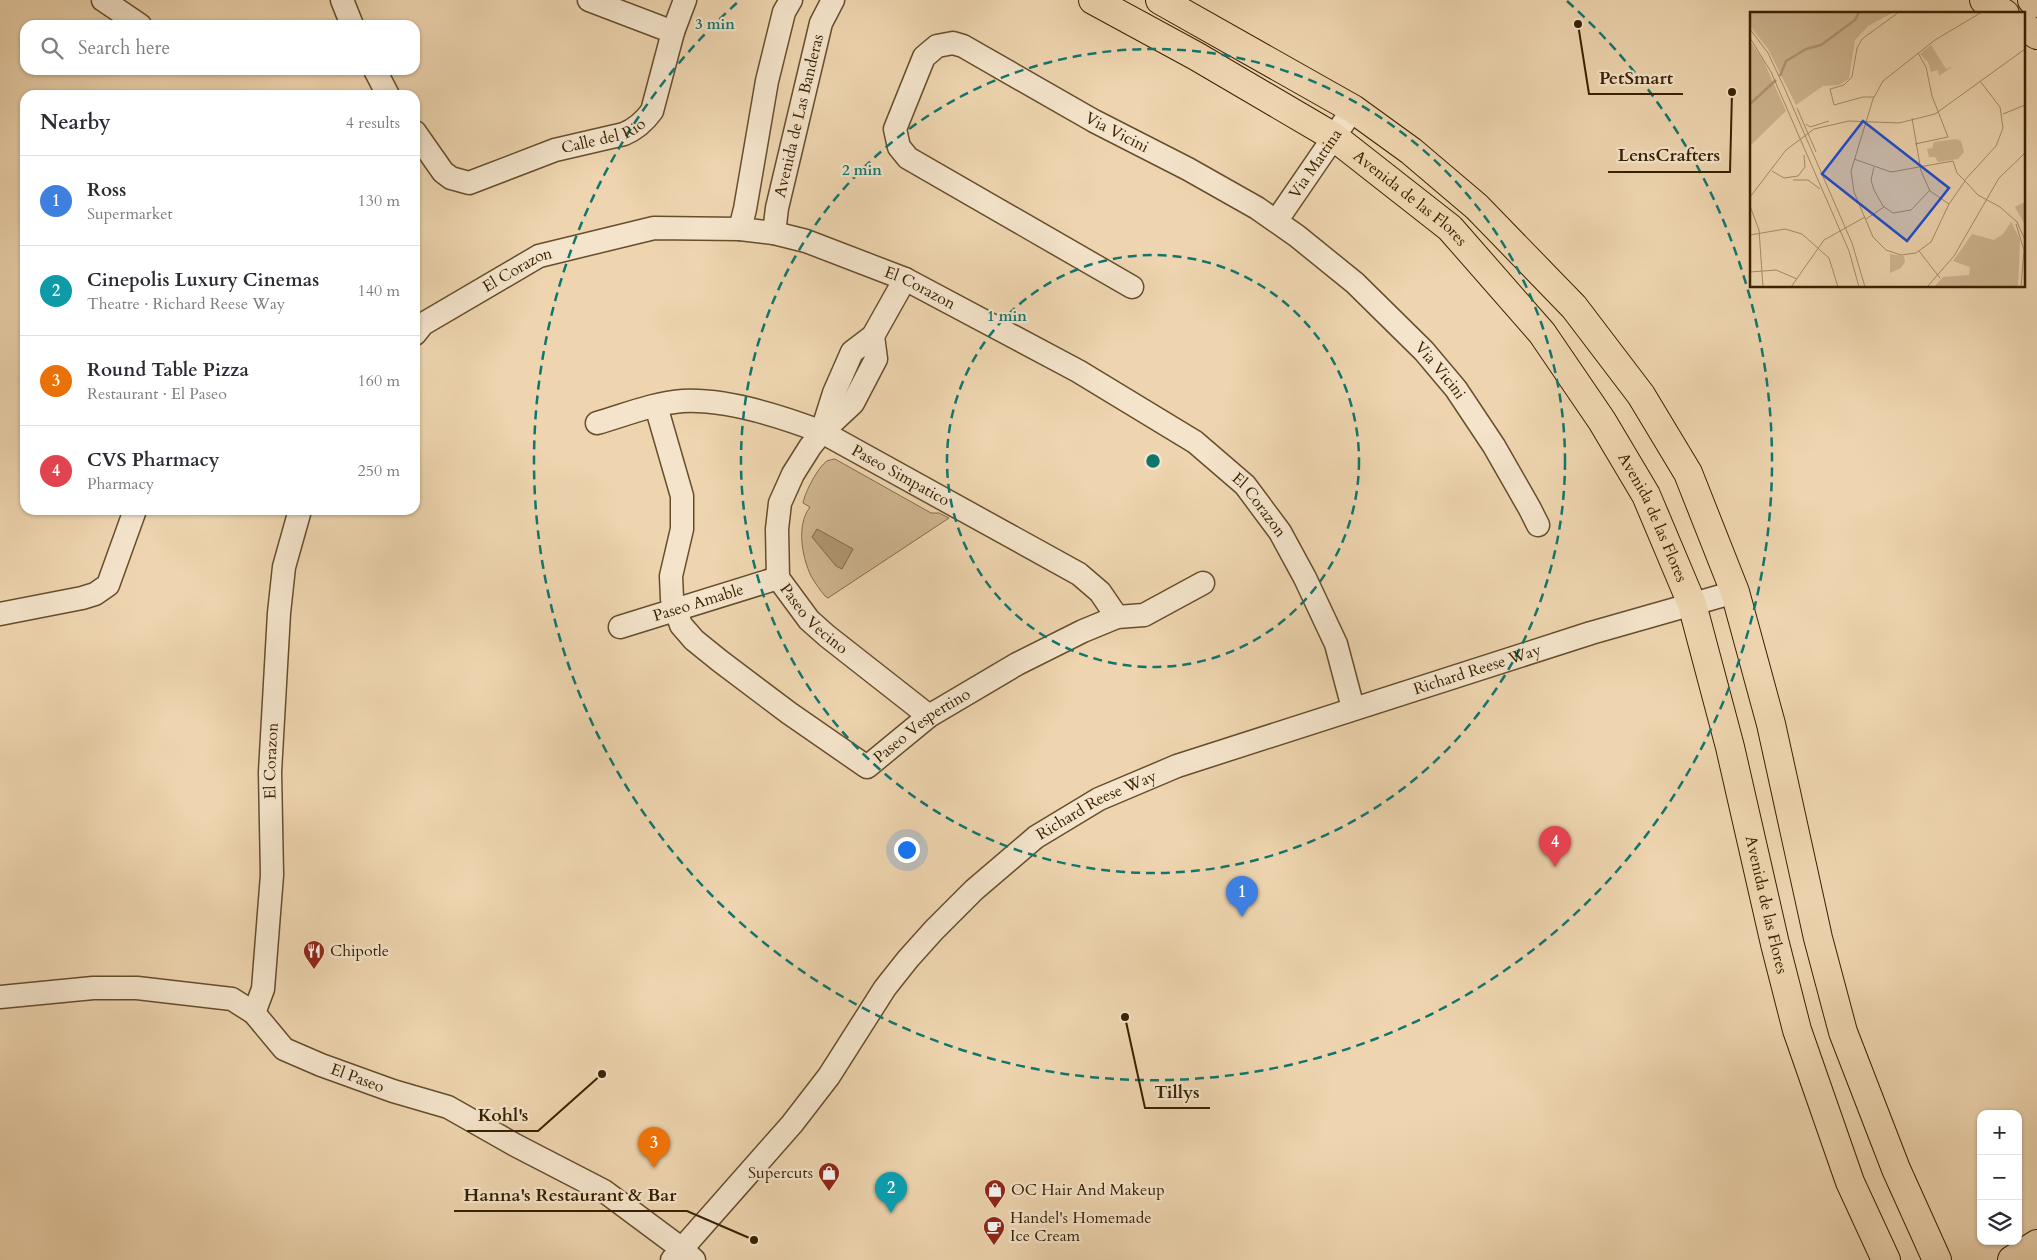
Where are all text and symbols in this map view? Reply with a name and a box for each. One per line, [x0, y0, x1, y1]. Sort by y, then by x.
inset map [1750, 12, 2024, 288]
text: 3 min [695, 14, 735, 34]
search box [20, 20, 420, 75]
street label: Avenida de Las Banderas [769, 32, 829, 200]
icon: search [38, 34, 66, 62]
text: Search here [78, 35, 170, 61]
callout: PetSmart [1589, 61, 1683, 94]
text: PetSmart [1599, 66, 1674, 91]
street label: Via Vicini [1081, 107, 1153, 158]
text: Nearby [40, 108, 111, 137]
text: 4 results [346, 112, 400, 134]
street label: Calle del Rio [559, 113, 651, 159]
street label: Via Mattina [1284, 125, 1347, 203]
callout: LensCrafters [1608, 139, 1730, 172]
text: LensCrafters [1618, 143, 1720, 168]
street label: Avenida de las Flores [1349, 145, 1472, 251]
text: 2 min [842, 160, 882, 180]
text: Ross [87, 177, 126, 203]
text: 1 [52, 190, 60, 212]
text: 130 m [358, 190, 400, 212]
text: Supermarket [87, 203, 173, 225]
street label: El Corazon [479, 242, 554, 298]
street label: El Corazon [881, 261, 959, 315]
text: Cinepolis Luxury Cinemas [87, 267, 319, 293]
text: 2 [52, 280, 60, 302]
text: 140 m [358, 280, 400, 302]
text: Theatre · Richard Reese Way [87, 293, 285, 315]
text: 1 min [987, 306, 1027, 326]
street label: Via Vicini [1410, 337, 1471, 404]
text: Round Table Pizza [87, 357, 249, 383]
text: 3 [52, 370, 60, 392]
text: 160 m [358, 370, 400, 392]
text: Restaurant · El Paseo [87, 383, 227, 405]
street label: Paseo Simpatico [848, 439, 954, 512]
text: CVS Pharmacy [87, 447, 220, 473]
street label: Avenida de las Flores [1612, 449, 1693, 586]
centre of rings [1144, 452, 1162, 470]
text: 4 [52, 460, 60, 482]
text: 250 m [358, 460, 400, 482]
street label: El Corazon [1227, 468, 1291, 542]
text: Pharmacy [87, 473, 154, 495]
street label: Paseo Amable [650, 578, 746, 627]
street label: Paseo Vecino [775, 579, 853, 659]
street label: Richard Reese Way [1411, 639, 1544, 700]
street label: Paseo Vespertino [869, 683, 975, 768]
street label: El Corazon [259, 722, 284, 800]
street label: Richard Reese Way [1032, 765, 1160, 845]
pin: 4 [1539, 826, 1571, 867]
street label: Avenida de las Flores [1740, 834, 1793, 976]
your location [894, 837, 920, 863]
pin: 1 [1226, 876, 1258, 917]
restaurant icon: Chipotle [302, 939, 326, 970]
place label: Chipotle [330, 940, 389, 962]
street label: El Paseo [327, 1058, 388, 1098]
callout: Tillys [1145, 1075, 1210, 1108]
text: Tillys [1154, 1080, 1200, 1105]
callout: Kohl's [467, 1098, 538, 1131]
text: Kohl's [478, 1103, 528, 1128]
map controls [1977, 1110, 2022, 1245]
button: + [1977, 1110, 2022, 1155]
pin: 3 [638, 1127, 670, 1168]
button: − [1977, 1155, 2022, 1200]
shop icon: Supercuts [817, 1161, 841, 1192]
place label: Supercuts [748, 1162, 813, 1184]
pin: 2 [875, 1172, 907, 1213]
callout: Hanna's Restaurant & Bar [454, 1178, 687, 1211]
shop icon: OC Hair And Makeup [983, 1178, 1007, 1209]
place label: OC Hair And Makeup [1011, 1179, 1165, 1201]
text: Hanna's Restaurant & Bar [464, 1183, 677, 1208]
button: layers [1977, 1200, 2022, 1245]
place label: Handel's Homemade Ice Cream [1010, 1207, 1152, 1247]
cafe icon: Handel's Homemade Ice Cream [982, 1215, 1006, 1246]

